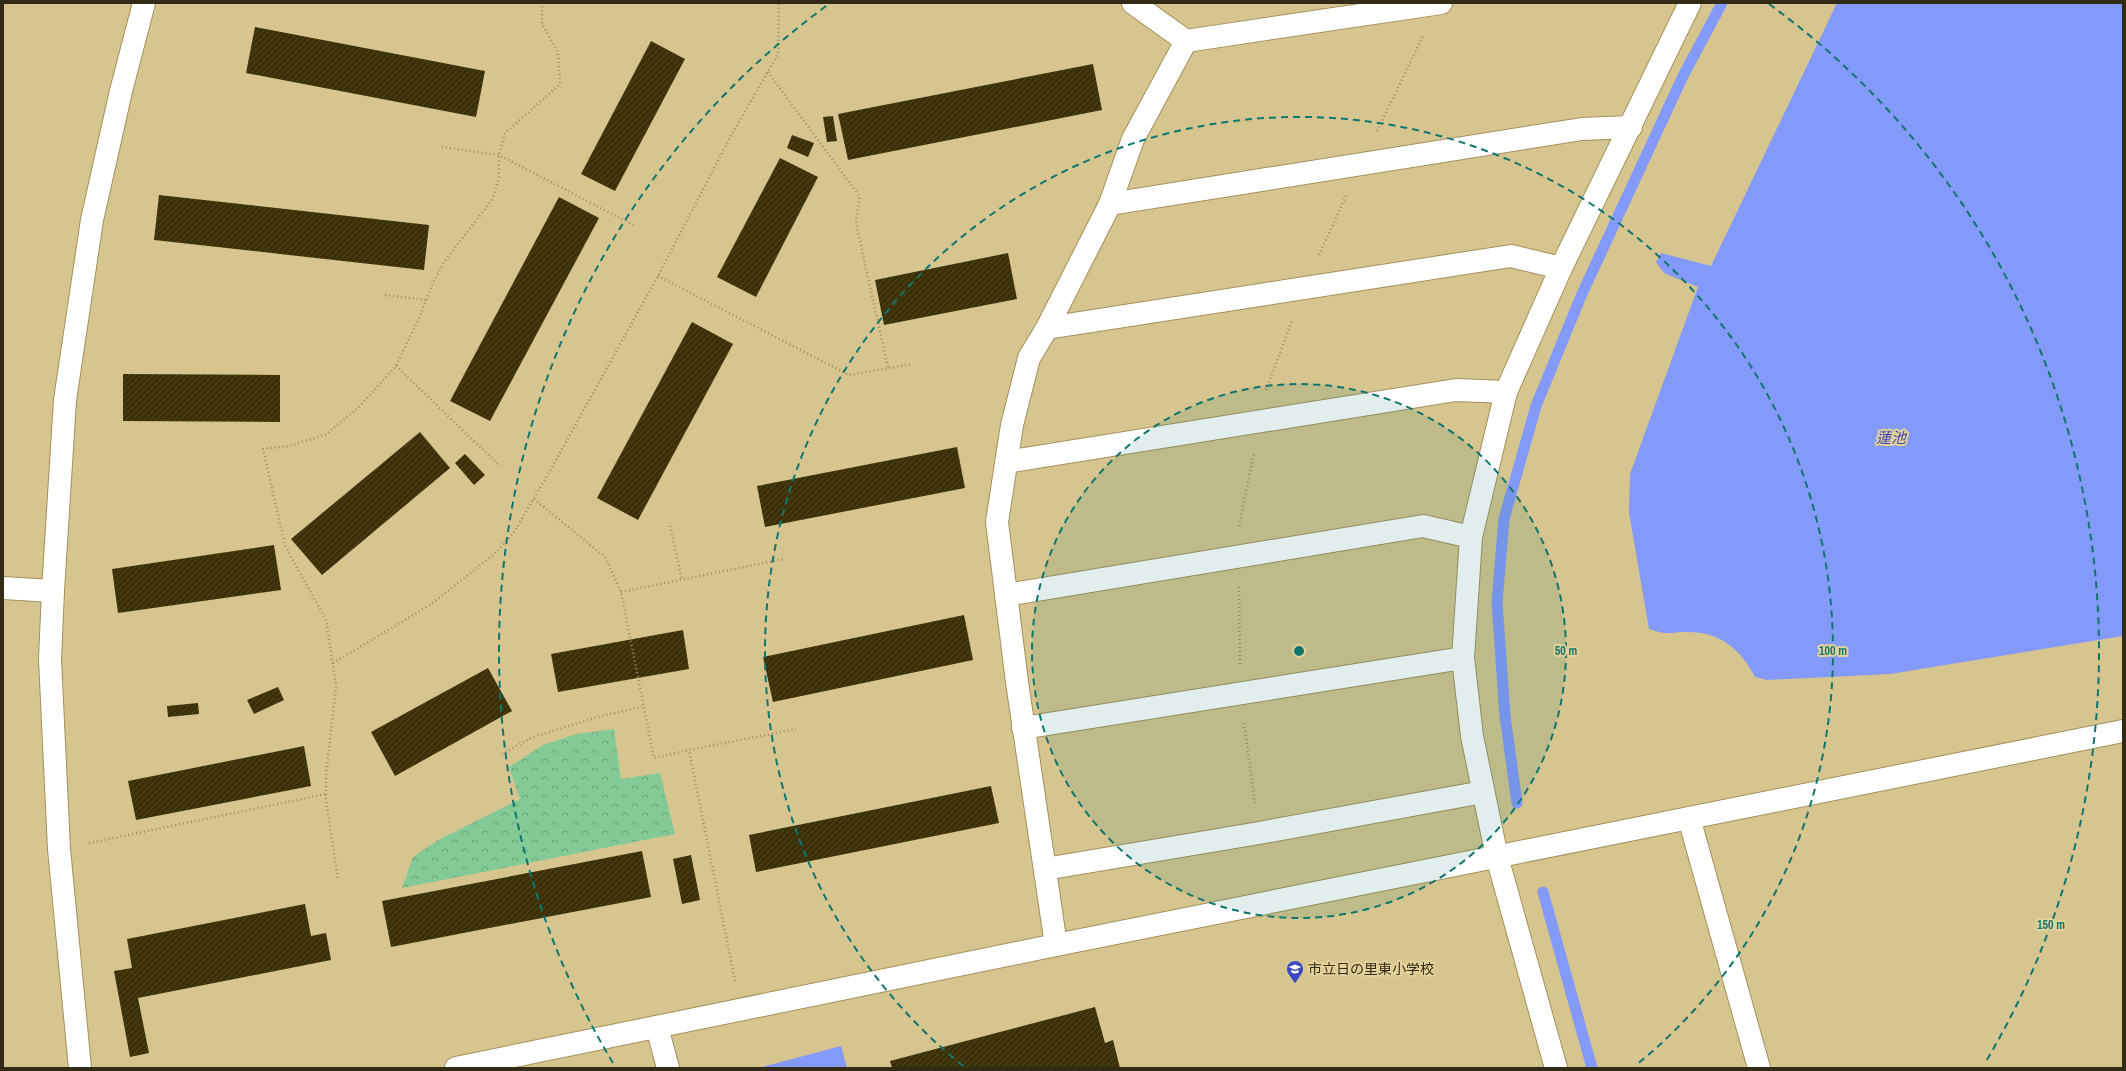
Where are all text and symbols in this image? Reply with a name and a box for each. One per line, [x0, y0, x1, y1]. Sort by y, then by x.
water label: 蓮池 [1876, 427, 1908, 448]
text: 50 m [1555, 643, 1577, 659]
text: 100 m [1819, 643, 1847, 659]
centre of rings [1292, 644, 1306, 658]
text: 150 m [2037, 917, 2065, 933]
school or university icon: 市立日の里東小学校 [1285, 959, 1305, 984]
place label: 市立日の里東小学校 [1308, 960, 1434, 978]

